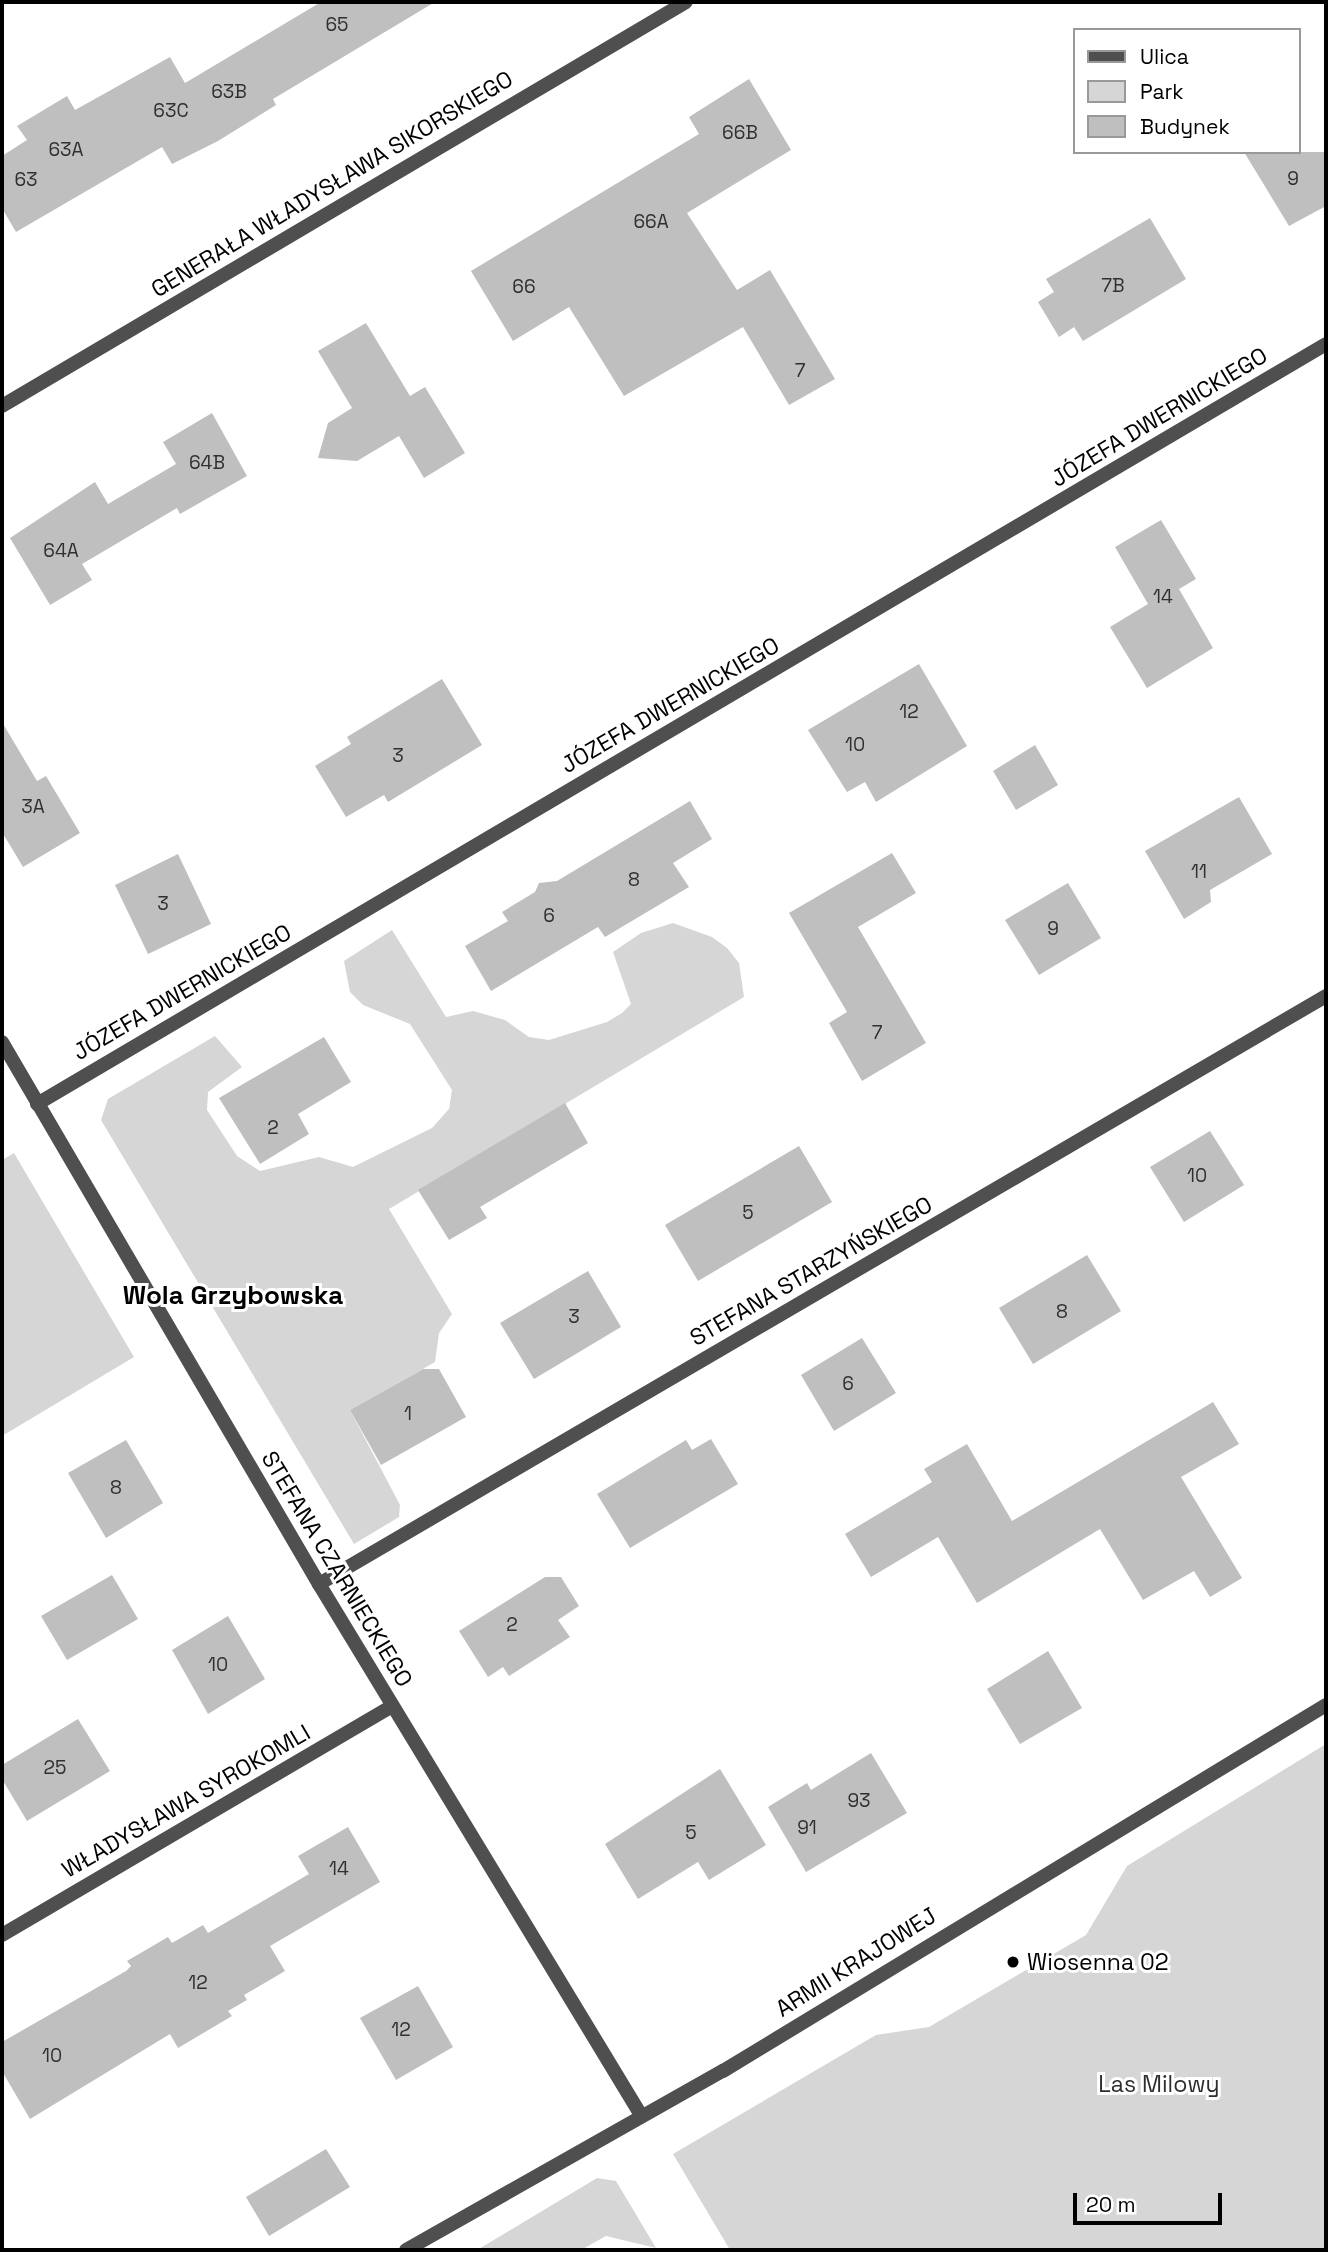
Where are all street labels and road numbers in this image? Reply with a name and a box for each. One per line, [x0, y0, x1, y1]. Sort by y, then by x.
street label: GENERAŁA WŁADYSŁAWA SIKORSKIEGO [146, 65, 518, 303]
street label: JÓZEFA DWERNICKIEGO [1046, 341, 1272, 493]
street label: JÓZEFA DWERNICKIEGO [556, 631, 784, 779]
street label: JÓZEFA DWERNICKIEGO [68, 918, 296, 1066]
street label: STEFANA STARZYŃSKIEGO [685, 1190, 937, 1352]
street label: STEFANA CZARNIECKIEGO [256, 1446, 418, 1692]
street label: WŁADYSŁAWA SYROKOMLI [57, 1718, 315, 1884]
street label: ARMII KRAJOWEJ [771, 1901, 941, 2023]

